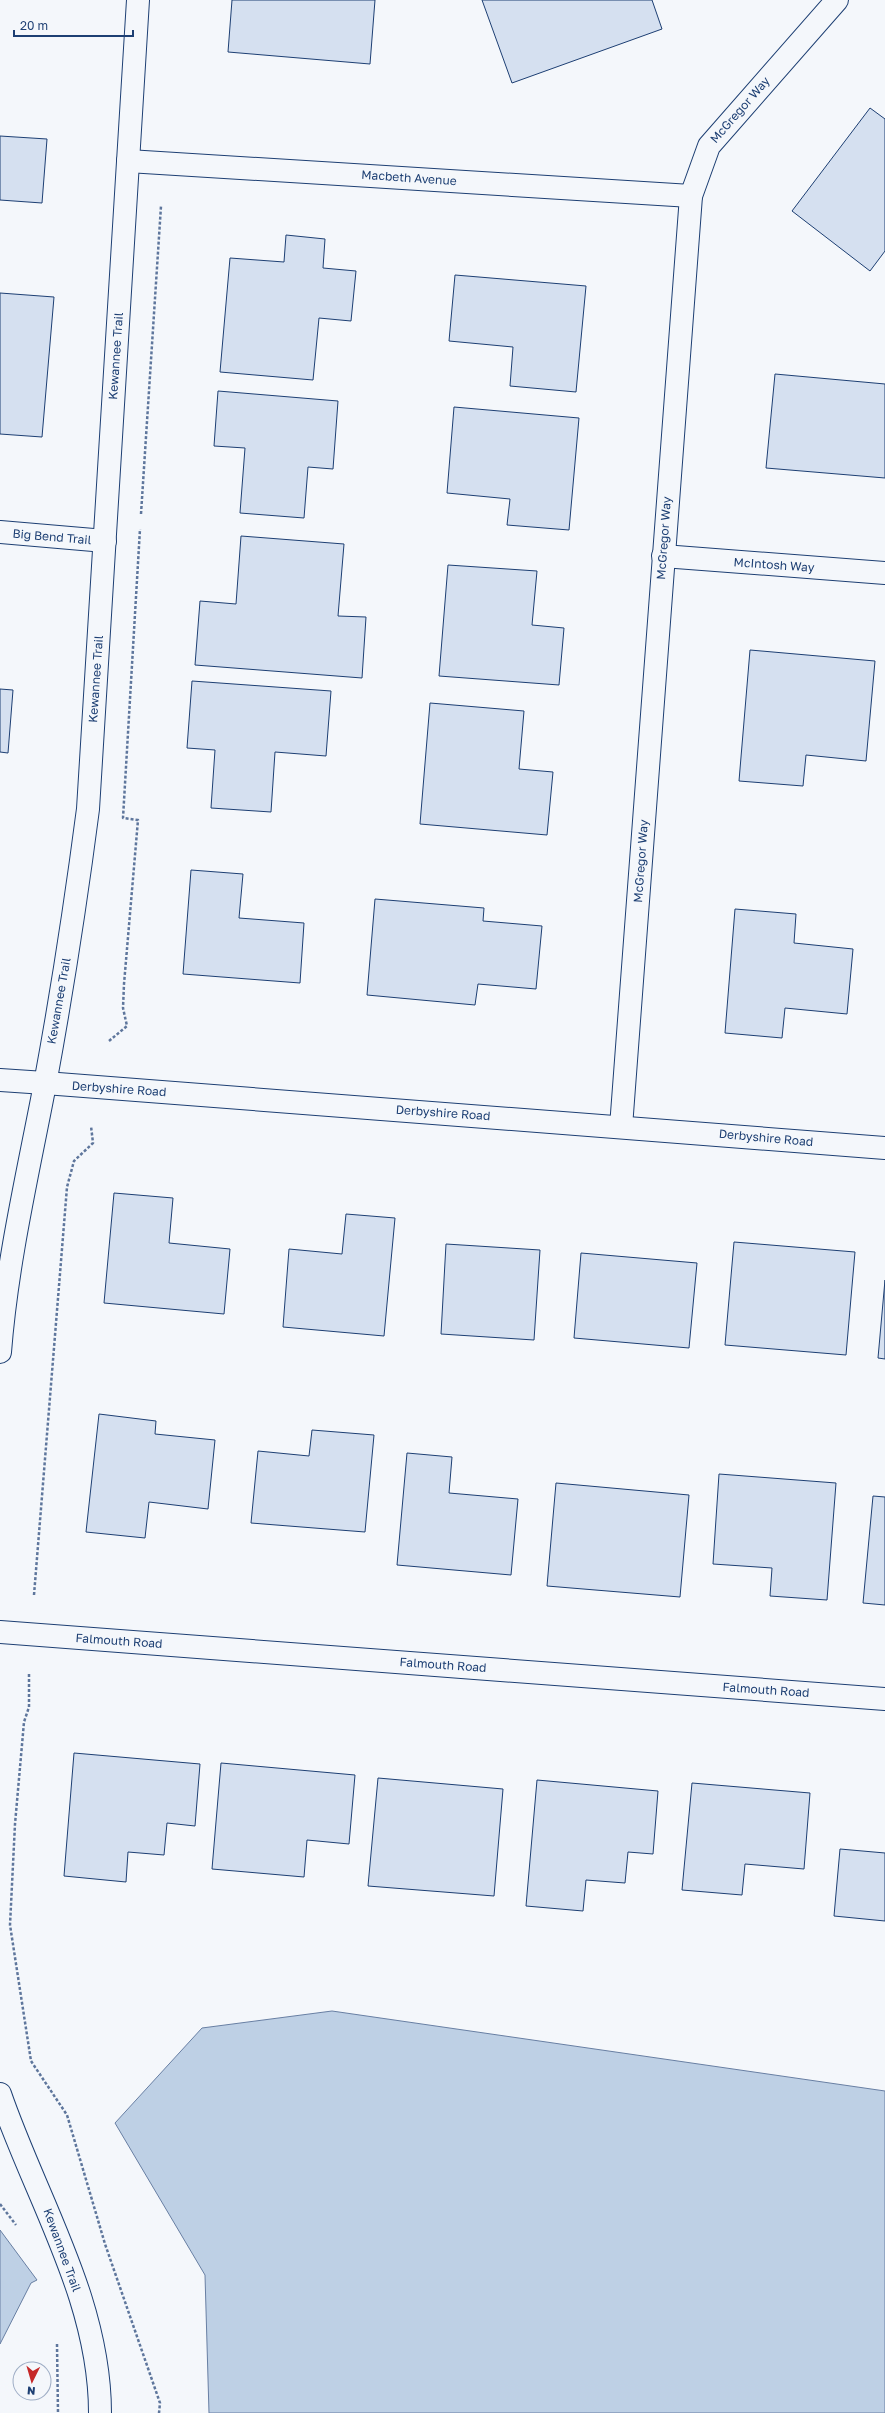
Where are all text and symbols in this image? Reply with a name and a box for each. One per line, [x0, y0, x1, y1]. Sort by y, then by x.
scale bar [14, 12, 133, 38]
text: 20 m [20, 18, 48, 33]
street label: McGregor Way [707, 73, 773, 146]
street label: Macbeth Avenue [361, 167, 457, 188]
street label: Kewannee Trail [105, 312, 126, 400]
street label: McGregor Way [653, 496, 674, 580]
street label: Big Bend Trail [12, 526, 92, 547]
street label: McIntosh Way [733, 554, 815, 575]
street label: Kewannee Trail [85, 635, 106, 723]
street label: McGregor Way [630, 819, 651, 903]
street label: Kewannee Trail [44, 956, 74, 1045]
street label: Derbyshire Road [71, 1078, 167, 1099]
street label: Derbyshire Road [395, 1102, 491, 1123]
street label: Derbyshire Road [718, 1126, 814, 1149]
street label: Falmouth Road [75, 1630, 163, 1651]
street label: Falmouth Road [399, 1654, 487, 1675]
street label: Falmouth Road [722, 1679, 810, 1700]
street label: Kewannee Trail [40, 2206, 85, 2294]
north arrow [12, 2361, 52, 2401]
text: N [26, 2385, 36, 2398]

